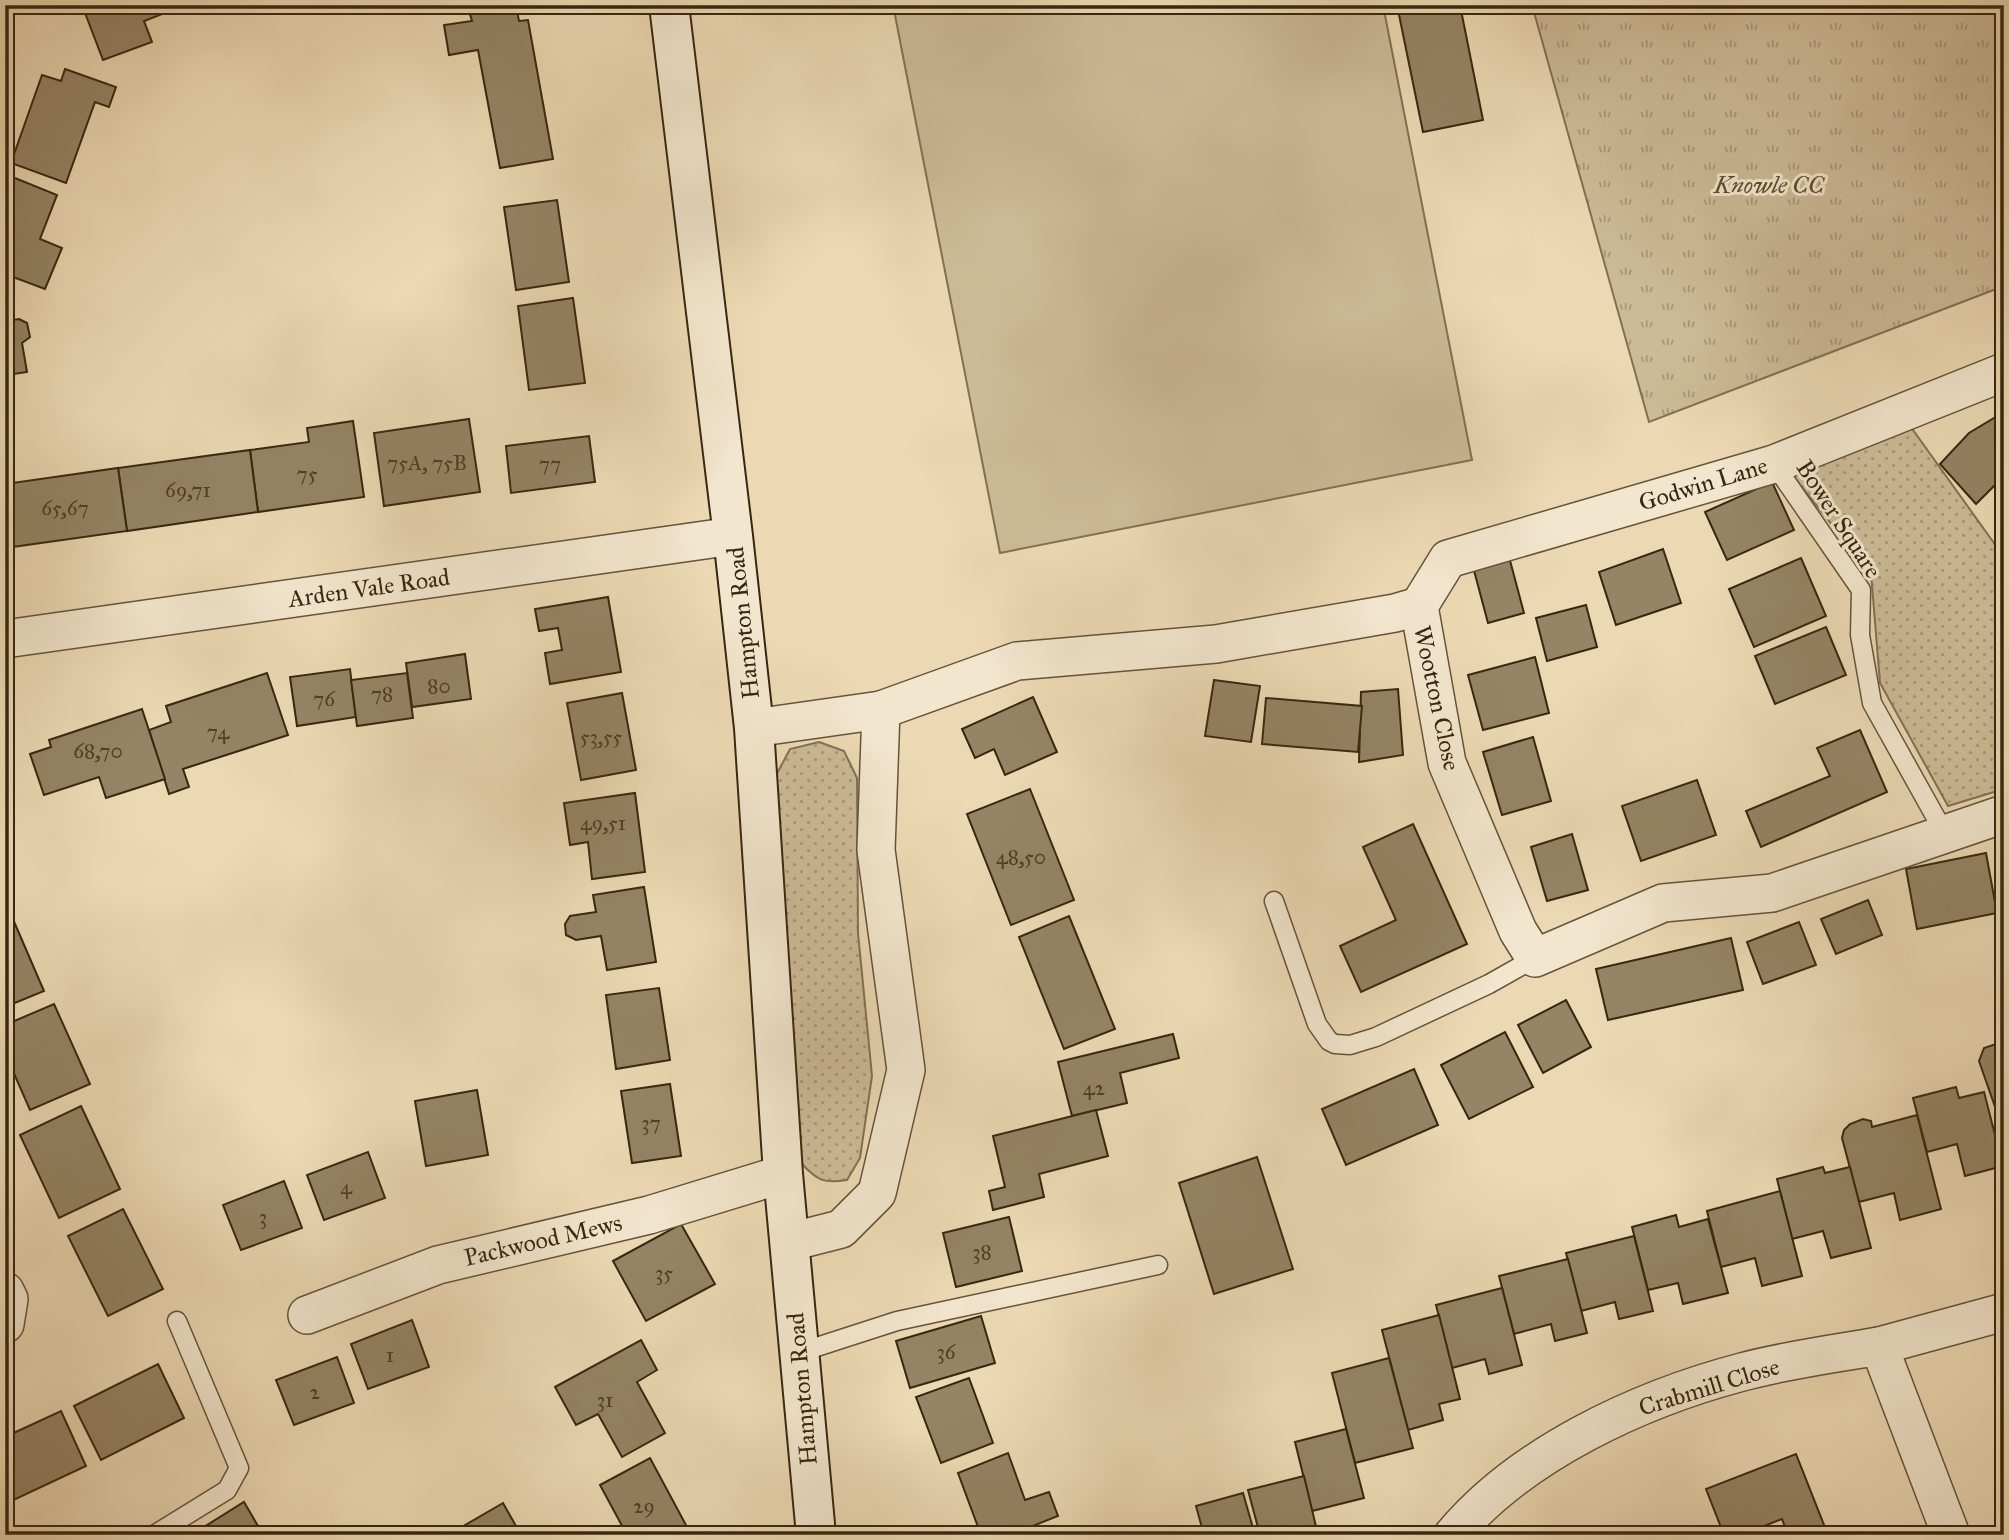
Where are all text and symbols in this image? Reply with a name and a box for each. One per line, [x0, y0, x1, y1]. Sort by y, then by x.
park label: Knowle CC [1713, 170, 1826, 200]
house number: 75A, 75B [387, 450, 467, 476]
street label: Godwin Lane [1635, 450, 1771, 518]
house number: 77 [539, 451, 561, 477]
street label: Bower Square [1790, 454, 1888, 584]
house number: 75 [297, 461, 318, 487]
house number: 69,71 [165, 477, 211, 503]
house number: 65,67 [41, 495, 89, 521]
street label: Hampton Road [720, 545, 766, 701]
street label: Arden Vale Road [285, 562, 452, 614]
street label: Wootton Close [1407, 623, 1467, 773]
house number: 80 [427, 673, 451, 699]
house number: 78 [371, 681, 393, 707]
house number: 76 [313, 686, 336, 712]
house number: 74 [207, 719, 231, 745]
house number: 53,55 [580, 724, 623, 750]
house number: 68,70 [73, 738, 123, 764]
house number: 49,51 [580, 810, 626, 836]
house number: 48,50 [996, 844, 1046, 870]
house number: 42 [1083, 1075, 1106, 1101]
house number: 37 [641, 1110, 661, 1136]
house number: 4 [340, 1174, 353, 1200]
house number: 3 [259, 1204, 267, 1230]
street label: Packwood Mews [461, 1207, 625, 1273]
house number: 38 [972, 1239, 992, 1265]
house number: 35 [655, 1260, 673, 1286]
street label: Hampton Road [780, 1311, 824, 1467]
house number: 36 [936, 1339, 957, 1365]
house number: 1 [386, 1342, 394, 1368]
street label: Crabmill Close [1635, 1351, 1783, 1423]
house number: 2 [310, 1379, 321, 1405]
house number: 31 [597, 1387, 613, 1413]
house number: 29 [633, 1493, 655, 1519]

